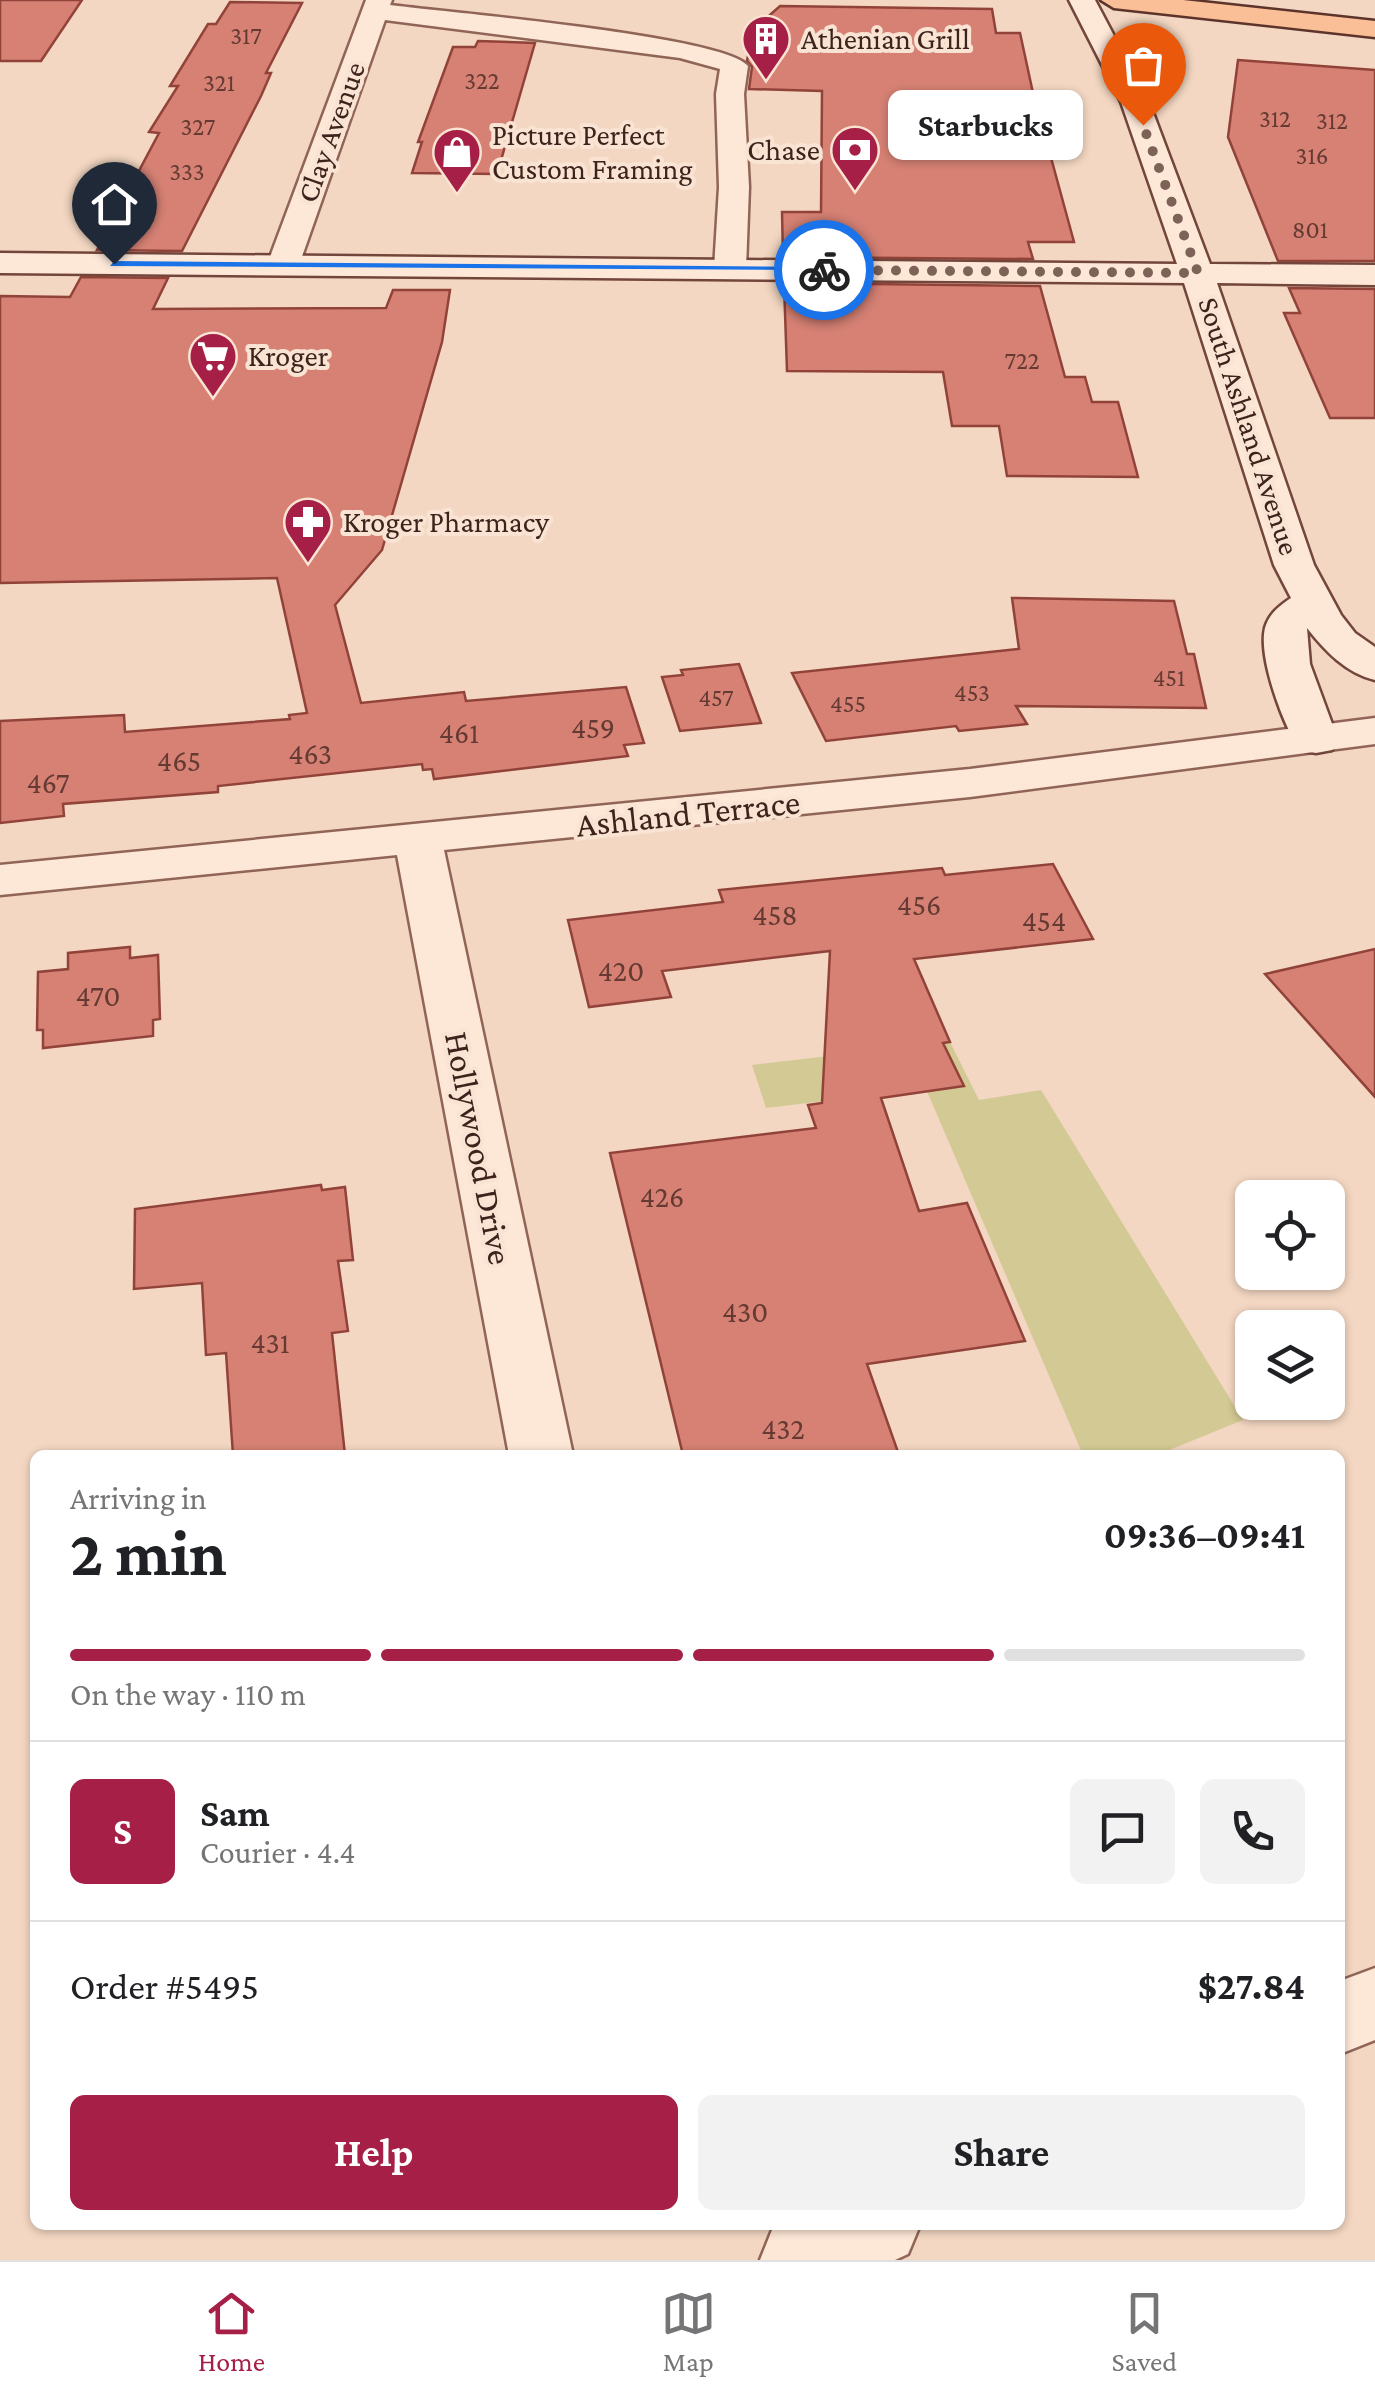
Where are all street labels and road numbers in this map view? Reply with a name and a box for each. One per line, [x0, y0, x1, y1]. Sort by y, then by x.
street label: Clay Avenue [290, 57, 372, 207]
street label: South Ashland Avenue [1192, 293, 1307, 559]
street label: Ashland Terrace [574, 782, 802, 845]
street label: Hollywood Drive [437, 1028, 520, 1268]

